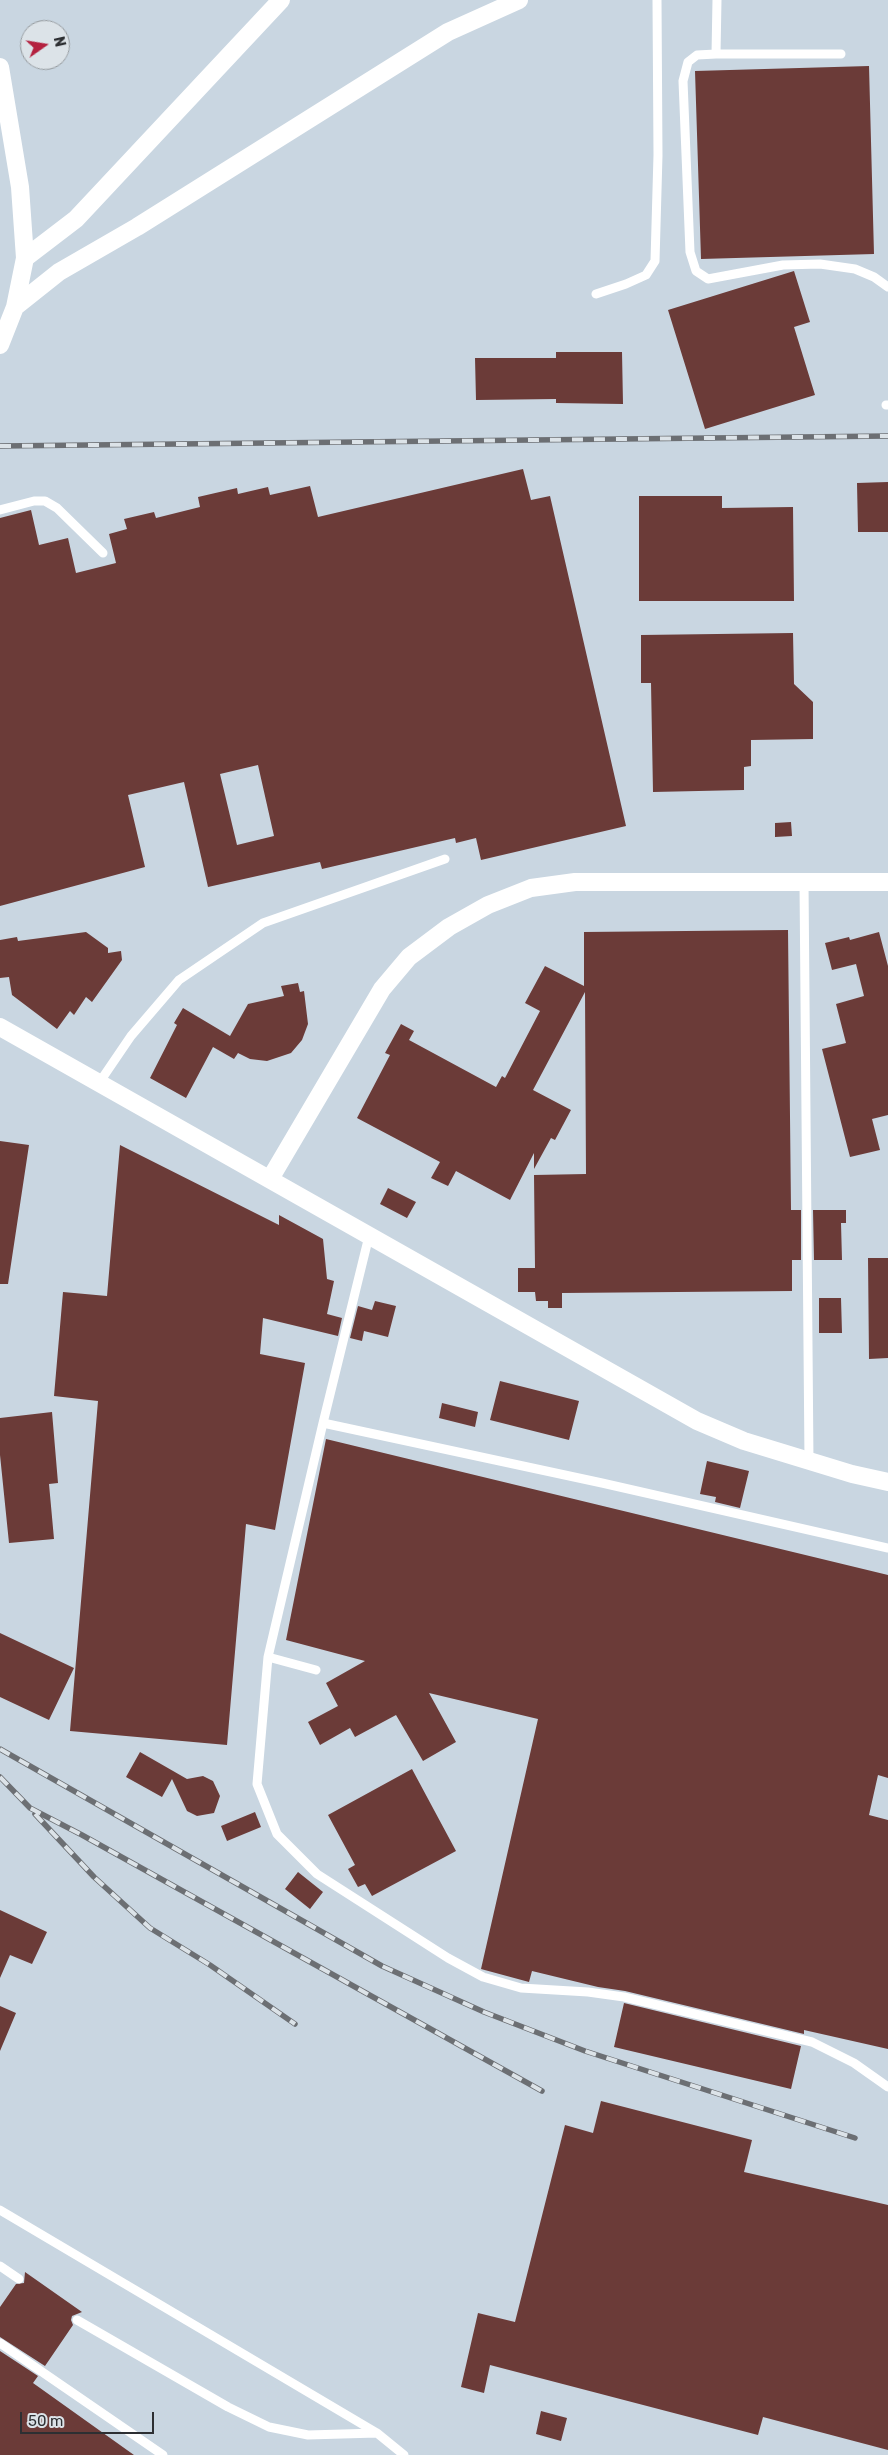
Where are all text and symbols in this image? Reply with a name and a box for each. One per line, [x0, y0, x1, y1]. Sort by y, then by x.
north arrow [20, 20, 70, 70]
text: N [50, 35, 69, 49]
scale bar [22, 2402, 156, 2434]
text: 50 m [28, 2412, 63, 2430]

